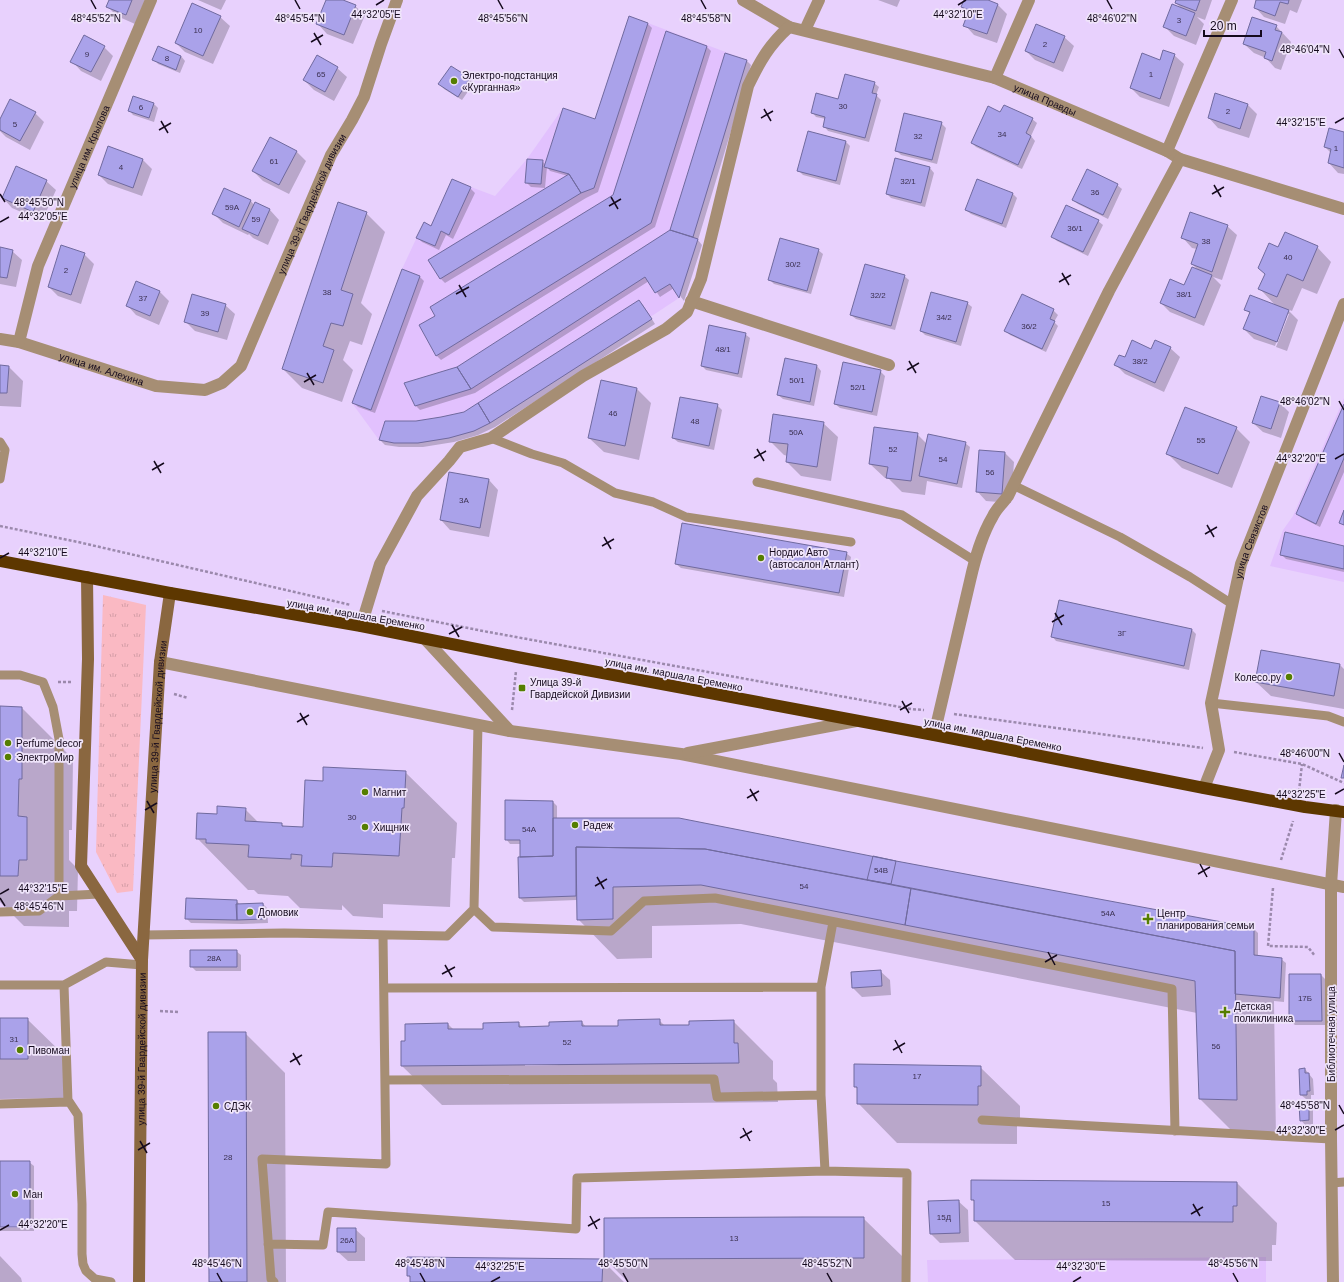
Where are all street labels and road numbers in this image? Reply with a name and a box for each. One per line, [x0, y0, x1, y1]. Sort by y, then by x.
street label: улица Правды [1012, 82, 1078, 118]
street label: улица им. Крылова [67, 103, 112, 190]
street label: улица 39-й Гвардейской дивизии [276, 132, 348, 276]
street label: улица им. Алехина [58, 350, 145, 388]
street label: улица Связистов [1233, 503, 1270, 580]
street label: улица им. маршала Еременко [286, 597, 426, 632]
street label: улица 39-й Гвардейской дивизии [147, 640, 169, 793]
street label: улица им. маршала Еременко [604, 656, 744, 693]
street label: улица им. маршала Еременко [923, 716, 1063, 753]
street label: улица 39-й Гвардейской дивизии [135, 973, 148, 1125]
street label: Библиотечная улица [1326, 986, 1337, 1082]

